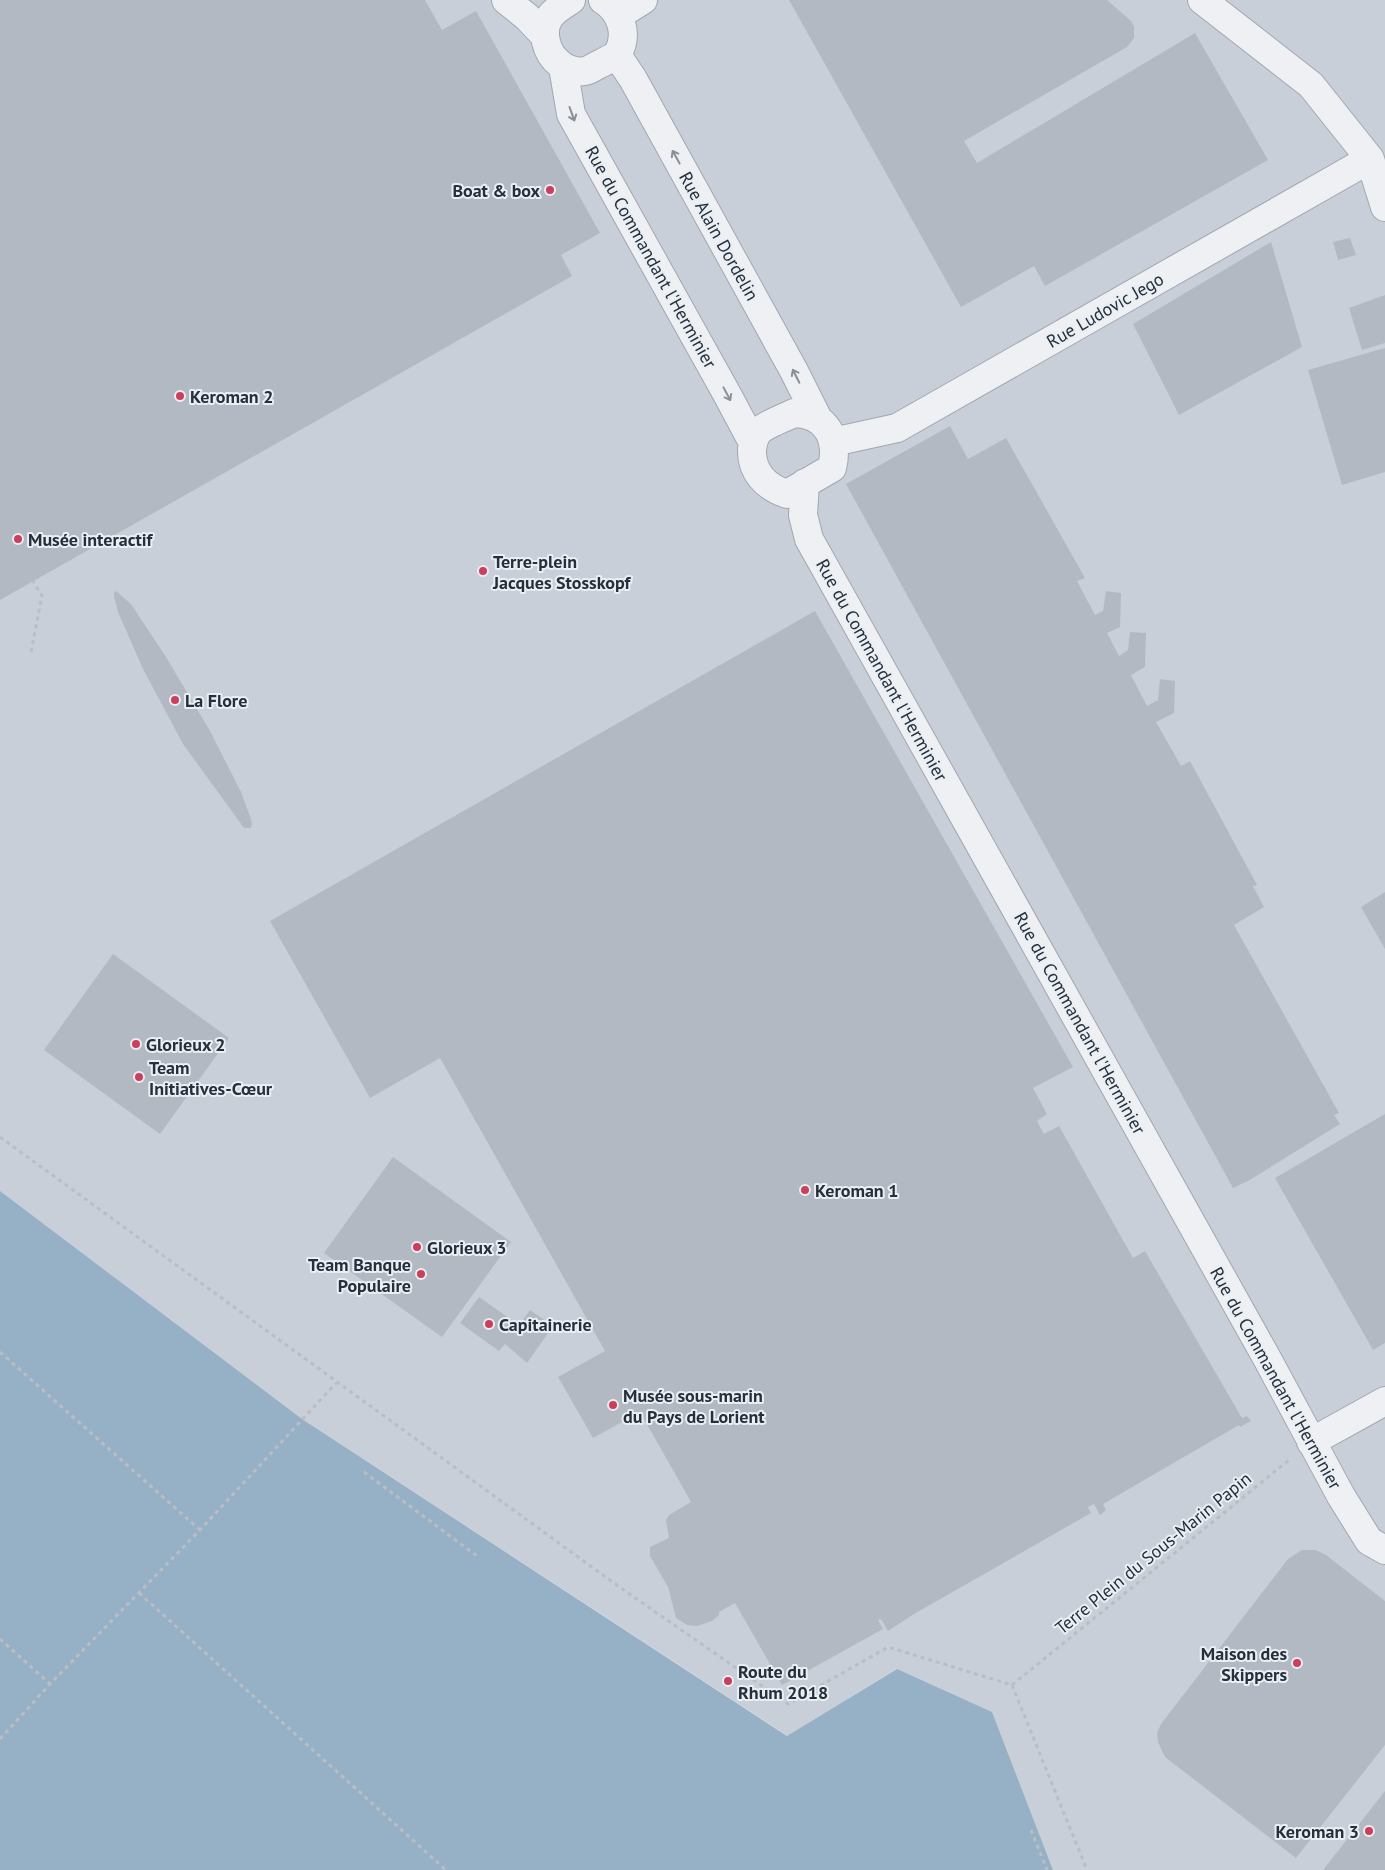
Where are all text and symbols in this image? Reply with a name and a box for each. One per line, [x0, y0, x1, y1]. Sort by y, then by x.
one-way arrow [568, 106, 578, 122]
street label: Rue du Commandant l'Herminier [580, 142, 722, 372]
one-way arrow [670, 150, 680, 165]
street label: Rue Alain Dordelin [674, 167, 764, 305]
place label: Boat & box [452, 179, 541, 202]
marker: Boat & box [544, 184, 556, 196]
street label: Rue Ludovic Jego [1042, 267, 1168, 353]
one-way arrow [791, 369, 800, 384]
place label: Keroman 2 [190, 385, 273, 408]
one-way arrow [723, 386, 732, 401]
marker: Keroman 2 [174, 390, 186, 402]
place label: Musée interactif [28, 528, 154, 551]
marker: Musée interactif [12, 533, 24, 545]
place label: Terre-plein Jacques Stosskopf [492, 550, 631, 594]
street label: Rue du Commandant l'Herminier [811, 555, 953, 785]
marker: Terre-plein Jacques Stosskopf [477, 565, 489, 577]
place label: La Flore [185, 689, 247, 712]
marker: La Flore [169, 694, 181, 706]
street label: Rue du Commandant l'Herminier [1009, 908, 1151, 1138]
place label: Glorieux 2 [146, 1033, 226, 1056]
marker: Glorieux 2 [130, 1038, 142, 1050]
place label: Team Initiatives-Cœur [149, 1056, 273, 1100]
marker: Team Initiatives-Cœur [133, 1071, 145, 1083]
place label: Keroman 1 [815, 1179, 898, 1202]
marker: Keroman 1 [799, 1184, 811, 1196]
place label: Glorieux 3 [427, 1236, 507, 1259]
marker: Glorieux 3 [411, 1241, 423, 1253]
place label: Team Banque Populaire [308, 1253, 411, 1297]
street label: Rue du Commandant l'Herminier [1205, 1263, 1347, 1493]
marker: Team Banque Populaire [415, 1268, 427, 1280]
place label: Capitainerie [499, 1313, 592, 1336]
marker: Capitainerie [483, 1318, 495, 1330]
place label: Musée sous-marin du Pays de Lorient [623, 1384, 765, 1428]
marker: Musée sous-marin du Pays de Lorient [607, 1399, 619, 1411]
street label: Terre Plein du Sous-Marin Papin [1050, 1467, 1256, 1639]
place label: Maison des Skippers [1201, 1642, 1287, 1686]
marker: Maison des Skippers [1291, 1657, 1303, 1669]
place label: Route du Rhum 2018 [738, 1660, 828, 1704]
marker: Route du Rhum 2018 [722, 1675, 734, 1687]
place label: Keroman 3 [1276, 1820, 1359, 1843]
marker: Keroman 3 [1363, 1825, 1375, 1837]

